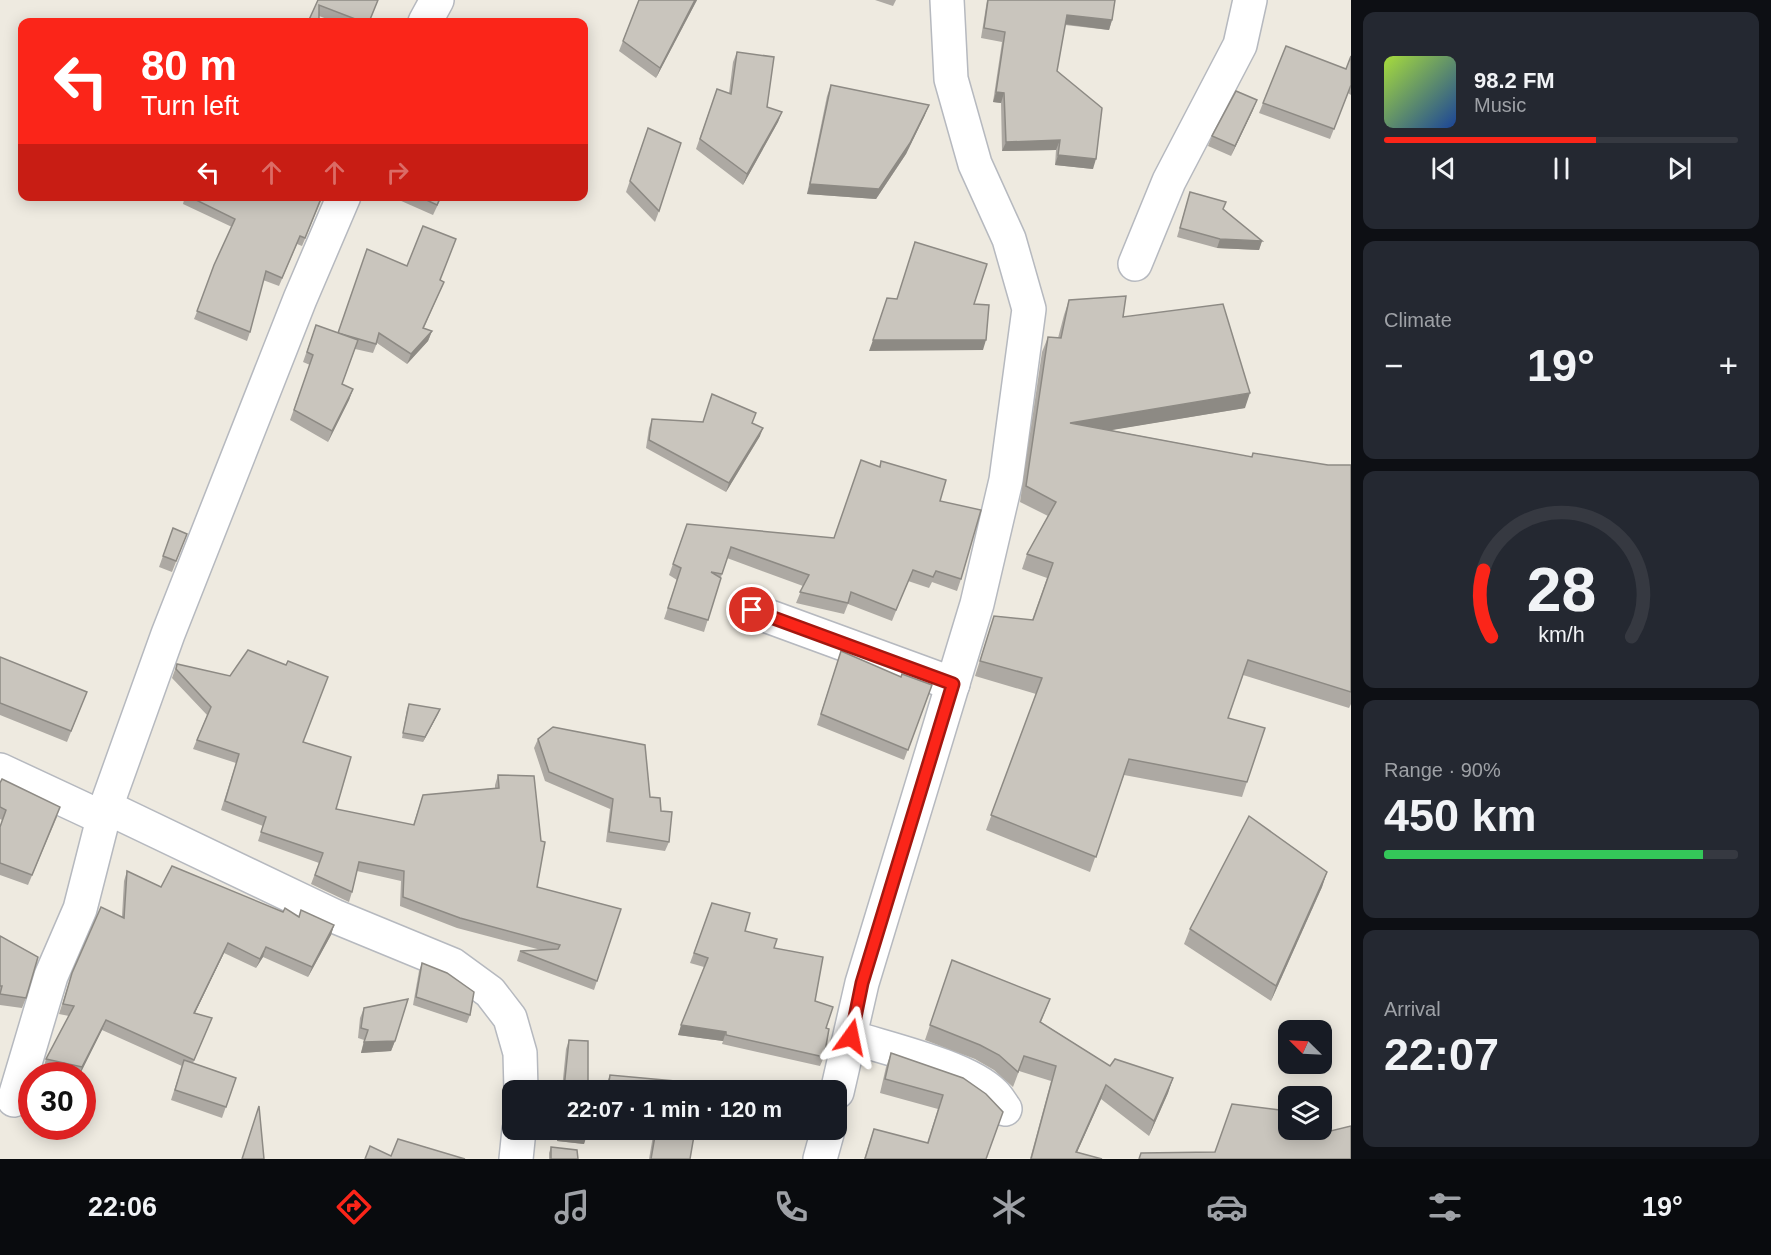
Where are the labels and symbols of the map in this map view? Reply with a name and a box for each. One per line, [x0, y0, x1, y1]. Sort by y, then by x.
pin [726, 584, 777, 635]
position arrow [819, 1005, 883, 1069]
north arrow [1278, 1020, 1332, 1074]
speed limit sign: 30 [18, 1062, 96, 1140]

